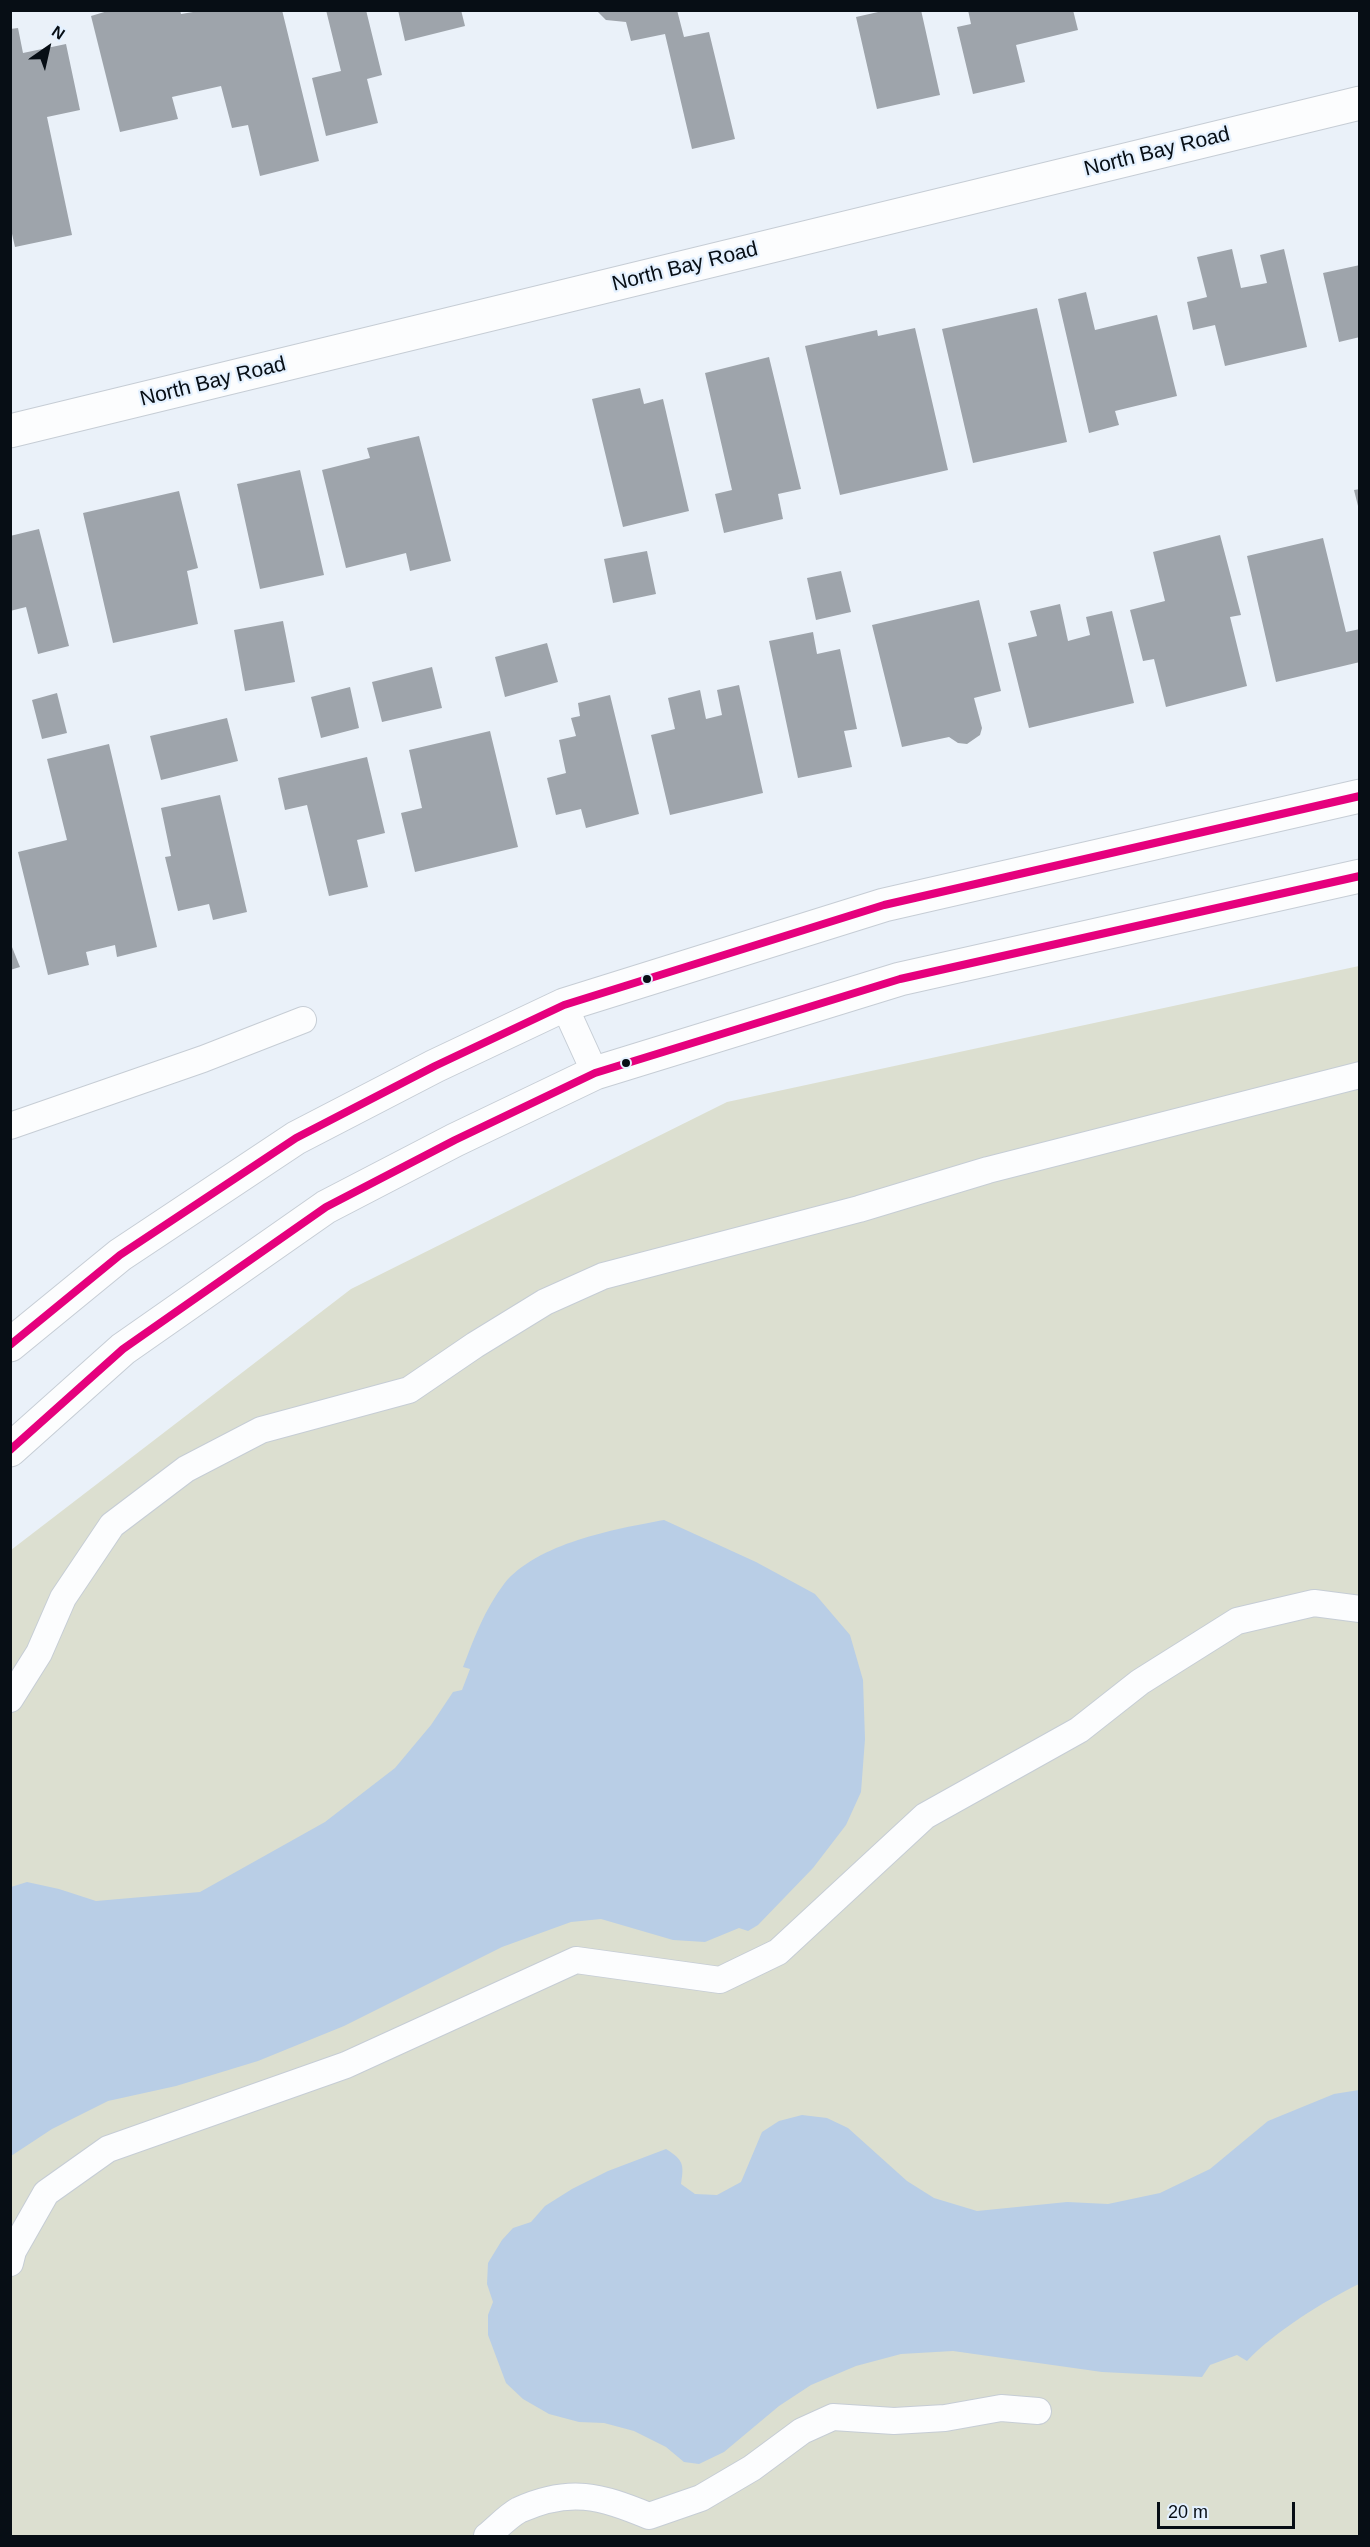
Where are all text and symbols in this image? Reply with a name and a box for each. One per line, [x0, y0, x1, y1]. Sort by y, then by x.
north arrow [18, 18, 78, 78]
text: N [49, 22, 68, 43]
street label: North Bay Road [1081, 122, 1233, 182]
street label: North Bay Road [609, 237, 761, 297]
street label: North Bay Road [137, 352, 289, 412]
unlabelled marker [641, 973, 653, 985]
unlabelled marker [620, 1057, 632, 1069]
scale bar [1160, 2490, 1298, 2528]
text: 20 m [1168, 2502, 1208, 2522]

